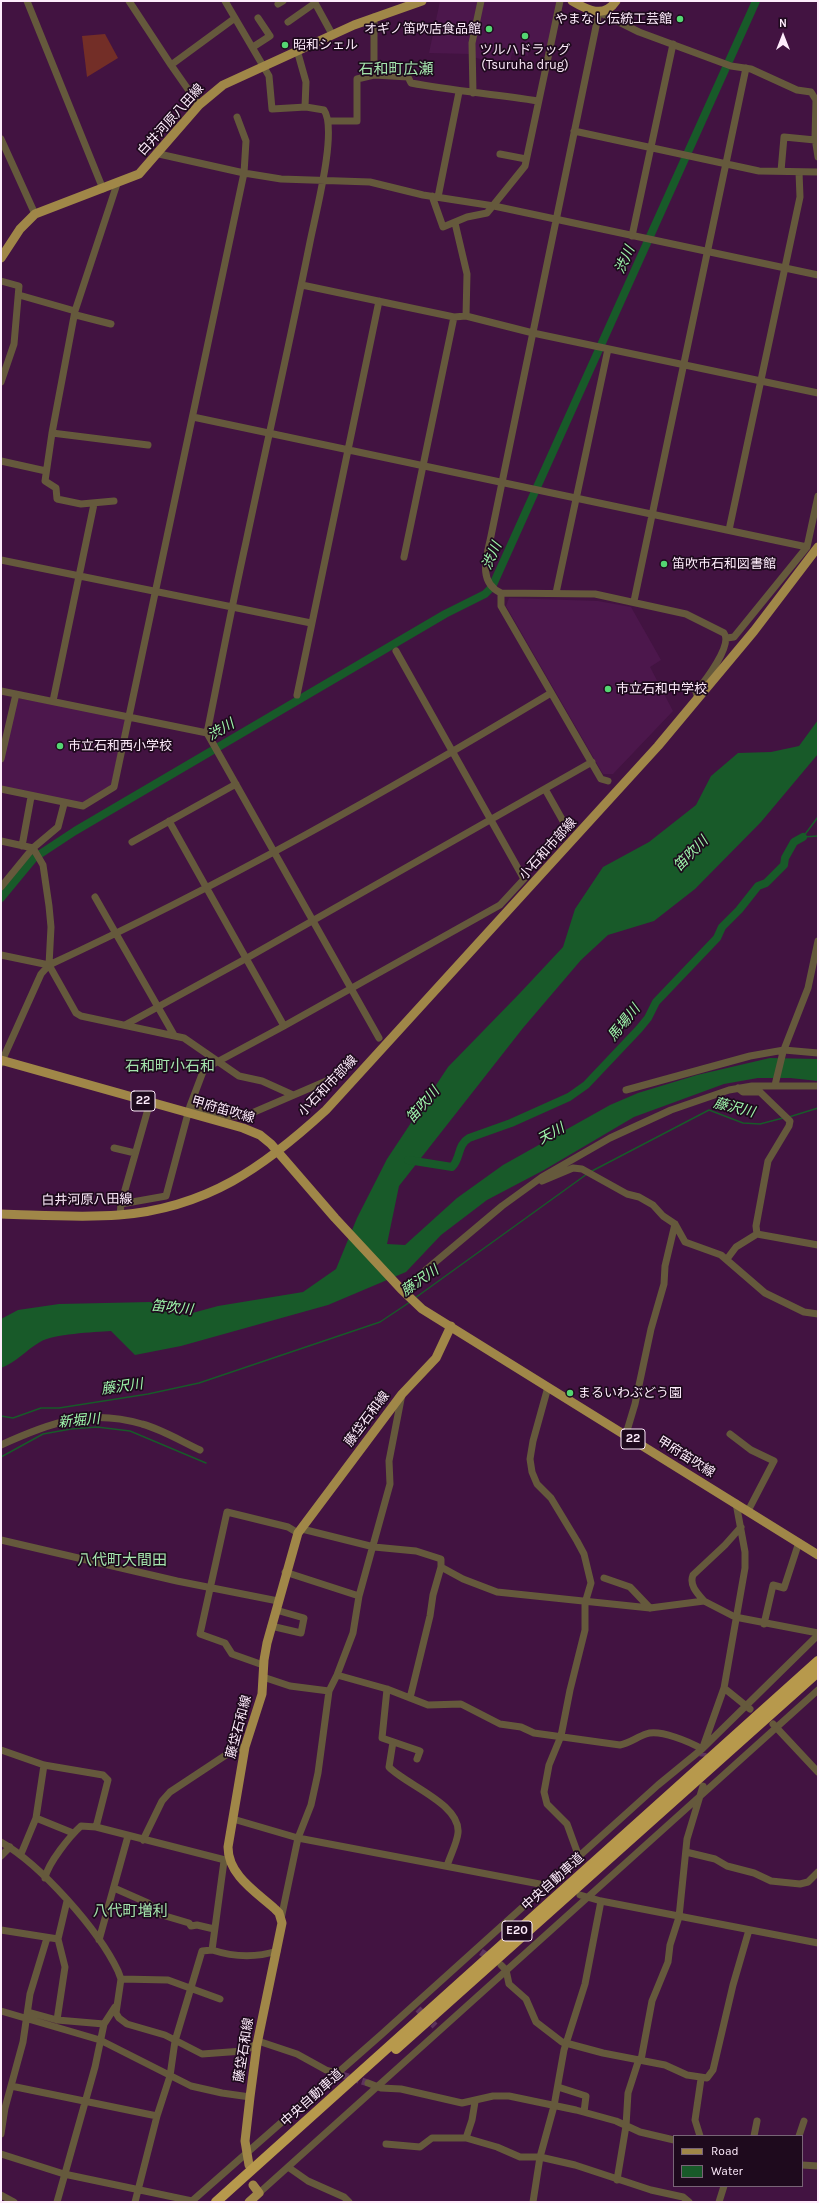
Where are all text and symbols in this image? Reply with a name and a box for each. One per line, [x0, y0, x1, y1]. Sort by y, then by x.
place label: やまなし伝統工芸館 [555, 11, 672, 27]
marker: やまなし伝統工芸館 [675, 14, 685, 24]
north arrow [763, 16, 803, 56]
text: N [779, 17, 787, 30]
place label: オギノ笛吹店食品館 [364, 21, 481, 37]
marker: オギノ笛吹店食品館 [484, 24, 494, 34]
marker: ツルハドラッグ (Tsuruha drug) [520, 31, 530, 41]
place label: 昭和シェル [293, 37, 358, 53]
marker: 昭和シェル [280, 40, 290, 50]
place label: ツルハドラッグ (Tsuruha drug) [480, 42, 570, 73]
district label: 石和町広瀬 [359, 61, 433, 79]
street label: 白井河原八田線 [135, 81, 207, 159]
water label: 渋川 [612, 244, 638, 276]
water label: 渋川 [479, 540, 505, 572]
place label: 笛吹市石和図書館 [672, 556, 776, 572]
marker: 笛吹市石和図書館 [659, 559, 669, 569]
place label: 市立石和中学校 [616, 681, 707, 697]
marker: 市立石和中学校 [603, 684, 613, 694]
water label: 渋川 [205, 716, 237, 744]
place label: 市立石和西小学校 [68, 738, 172, 754]
marker: 市立石和西小学校 [55, 741, 65, 751]
street label: 小石和市部線 [516, 815, 580, 883]
water label: 笛吹川 [670, 833, 712, 875]
water label: 馬場川 [604, 1001, 644, 1045]
street label: 小石和市部線 [295, 1053, 361, 1119]
district label: 石和町小石和 [125, 1058, 215, 1076]
water label: 笛吹川 [403, 1084, 443, 1126]
road number: 22 [131, 1091, 155, 1111]
street label: 甲府笛吹線 [190, 1094, 256, 1126]
water label: 藤沢川 [712, 1095, 756, 1121]
water label: 天川 [535, 1120, 567, 1148]
street label: 白井河原八田線 [41, 1191, 133, 1209]
water label: 藤沢川 [398, 1262, 442, 1300]
water label: 笛吹川 [150, 1297, 194, 1319]
water label: 藤沢川 [100, 1376, 144, 1398]
place label: まるいわぶどう園 [578, 1385, 682, 1401]
street label: 藤垈石和線 [341, 1388, 393, 1450]
marker: まるいわぶどう園 [565, 1388, 575, 1398]
water label: 新堀川 [57, 1411, 101, 1431]
road number: 22 [621, 1429, 645, 1449]
street label: 甲府笛吹線 [654, 1433, 718, 1481]
district label: 八代町大間田 [77, 1552, 167, 1570]
street label: 藤垈石和線 [223, 1694, 255, 1760]
street label: 中央自動車道 [519, 1850, 587, 1914]
district label: 八代町増利 [93, 1903, 167, 1921]
road number: E20 [502, 1921, 532, 1941]
street label: 藤垈石和線 [231, 2017, 257, 2083]
street label: 中央自動車道 [278, 2066, 346, 2130]
legend [673, 2135, 803, 2187]
text: Road [711, 2144, 739, 2158]
text: Water [711, 2164, 743, 2178]

